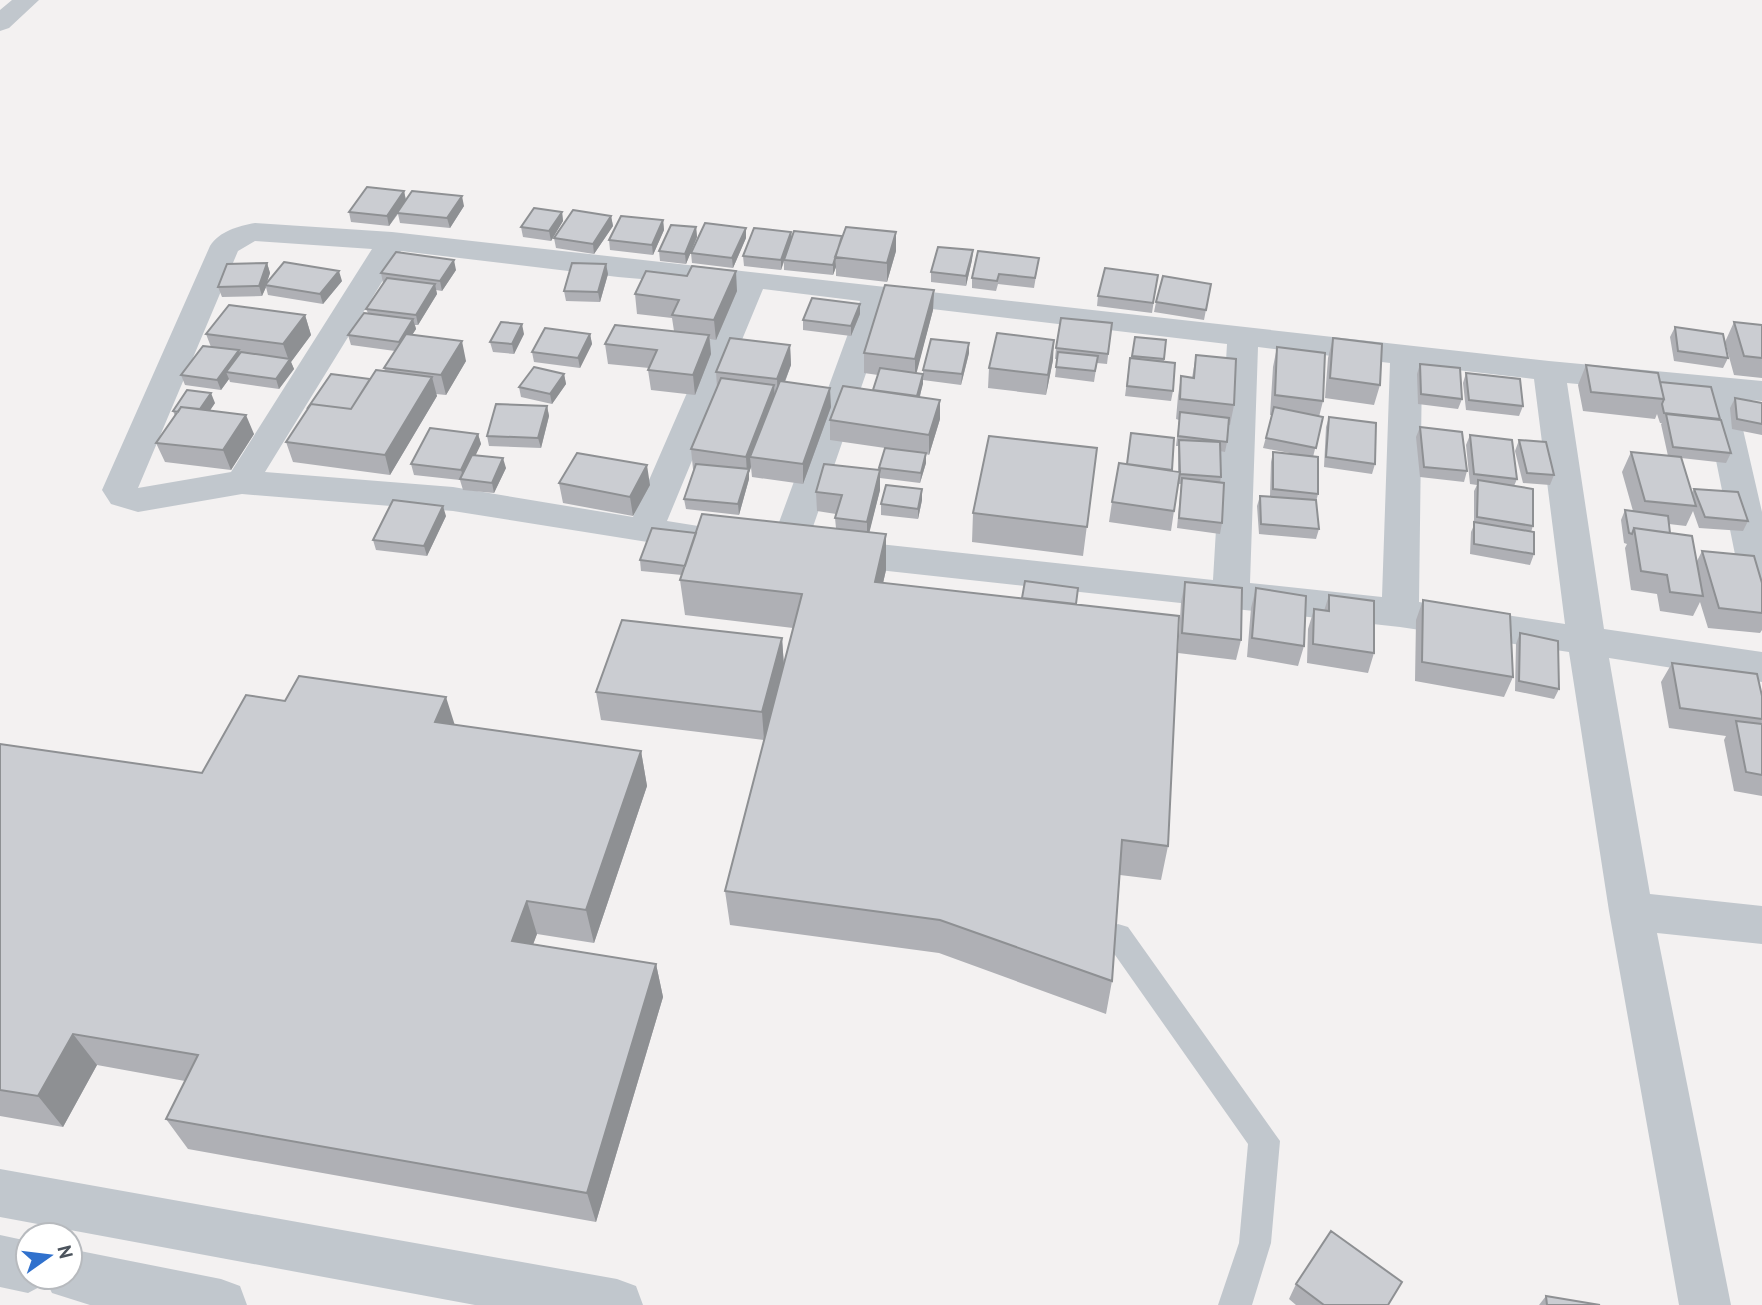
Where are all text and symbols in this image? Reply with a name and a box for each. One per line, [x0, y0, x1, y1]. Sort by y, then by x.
north arrow [14, 1221, 84, 1291]
text: N [52, 1243, 79, 1261]

